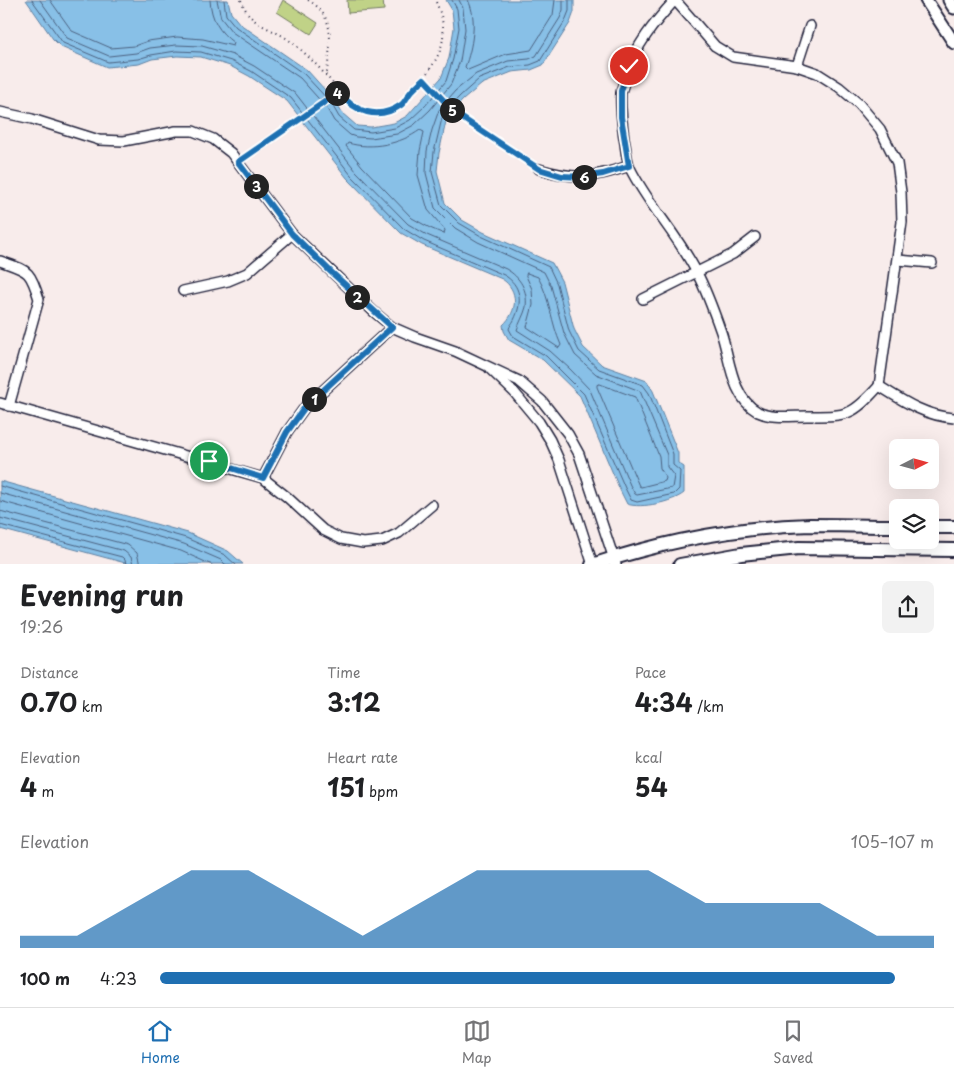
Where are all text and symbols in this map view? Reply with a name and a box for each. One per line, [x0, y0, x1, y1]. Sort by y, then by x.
pin [608, 45, 650, 87]
icon: check [615, 52, 643, 80]
pin: 4 [324, 80, 350, 106]
text: 4 [333, 83, 342, 104]
pin: 5 [440, 98, 464, 122]
text: 5 [448, 100, 457, 121]
pin: 6 [572, 164, 596, 190]
text: 6 [580, 167, 589, 188]
pin: 3 [244, 174, 268, 198]
text: 3 [252, 176, 261, 197]
pin: 2 [344, 284, 370, 310]
text: 2 [353, 287, 362, 308]
pin: 1 [302, 386, 326, 412]
text: 1 [311, 389, 318, 410]
north arrow [889, 439, 939, 489]
map controls [889, 439, 939, 549]
pin [188, 440, 230, 482]
icon: arrive [195, 447, 223, 475]
button: layers [889, 499, 939, 549]
text: Evening run [20, 573, 184, 616]
button: share [882, 581, 934, 633]
text: 19:26 [20, 614, 63, 638]
text: Distance [20, 662, 79, 683]
text: Time [327, 662, 360, 683]
text: Pace [635, 662, 666, 683]
text: 0.70 [20, 683, 77, 721]
text: 3:12 [327, 683, 381, 721]
text: 4:34 [635, 683, 693, 721]
text: km [77, 696, 103, 717]
text: /km [693, 696, 724, 717]
text: Elevation [20, 747, 80, 768]
text: Heart rate [327, 747, 398, 768]
text: kcal [635, 747, 663, 768]
text: 4 [20, 768, 37, 806]
text: 151 [327, 768, 365, 806]
text: 54 [635, 768, 668, 806]
text: m [37, 781, 54, 802]
text: bpm [365, 781, 398, 802]
text: Elevation [20, 829, 89, 853]
text: 105–107 m [851, 829, 934, 853]
text: 100 m [20, 966, 70, 990]
text: 4:23 [100, 966, 137, 990]
tab: Home [141, 1017, 180, 1068]
tab: Map [462, 1017, 492, 1068]
tab: Saved [773, 1017, 813, 1068]

